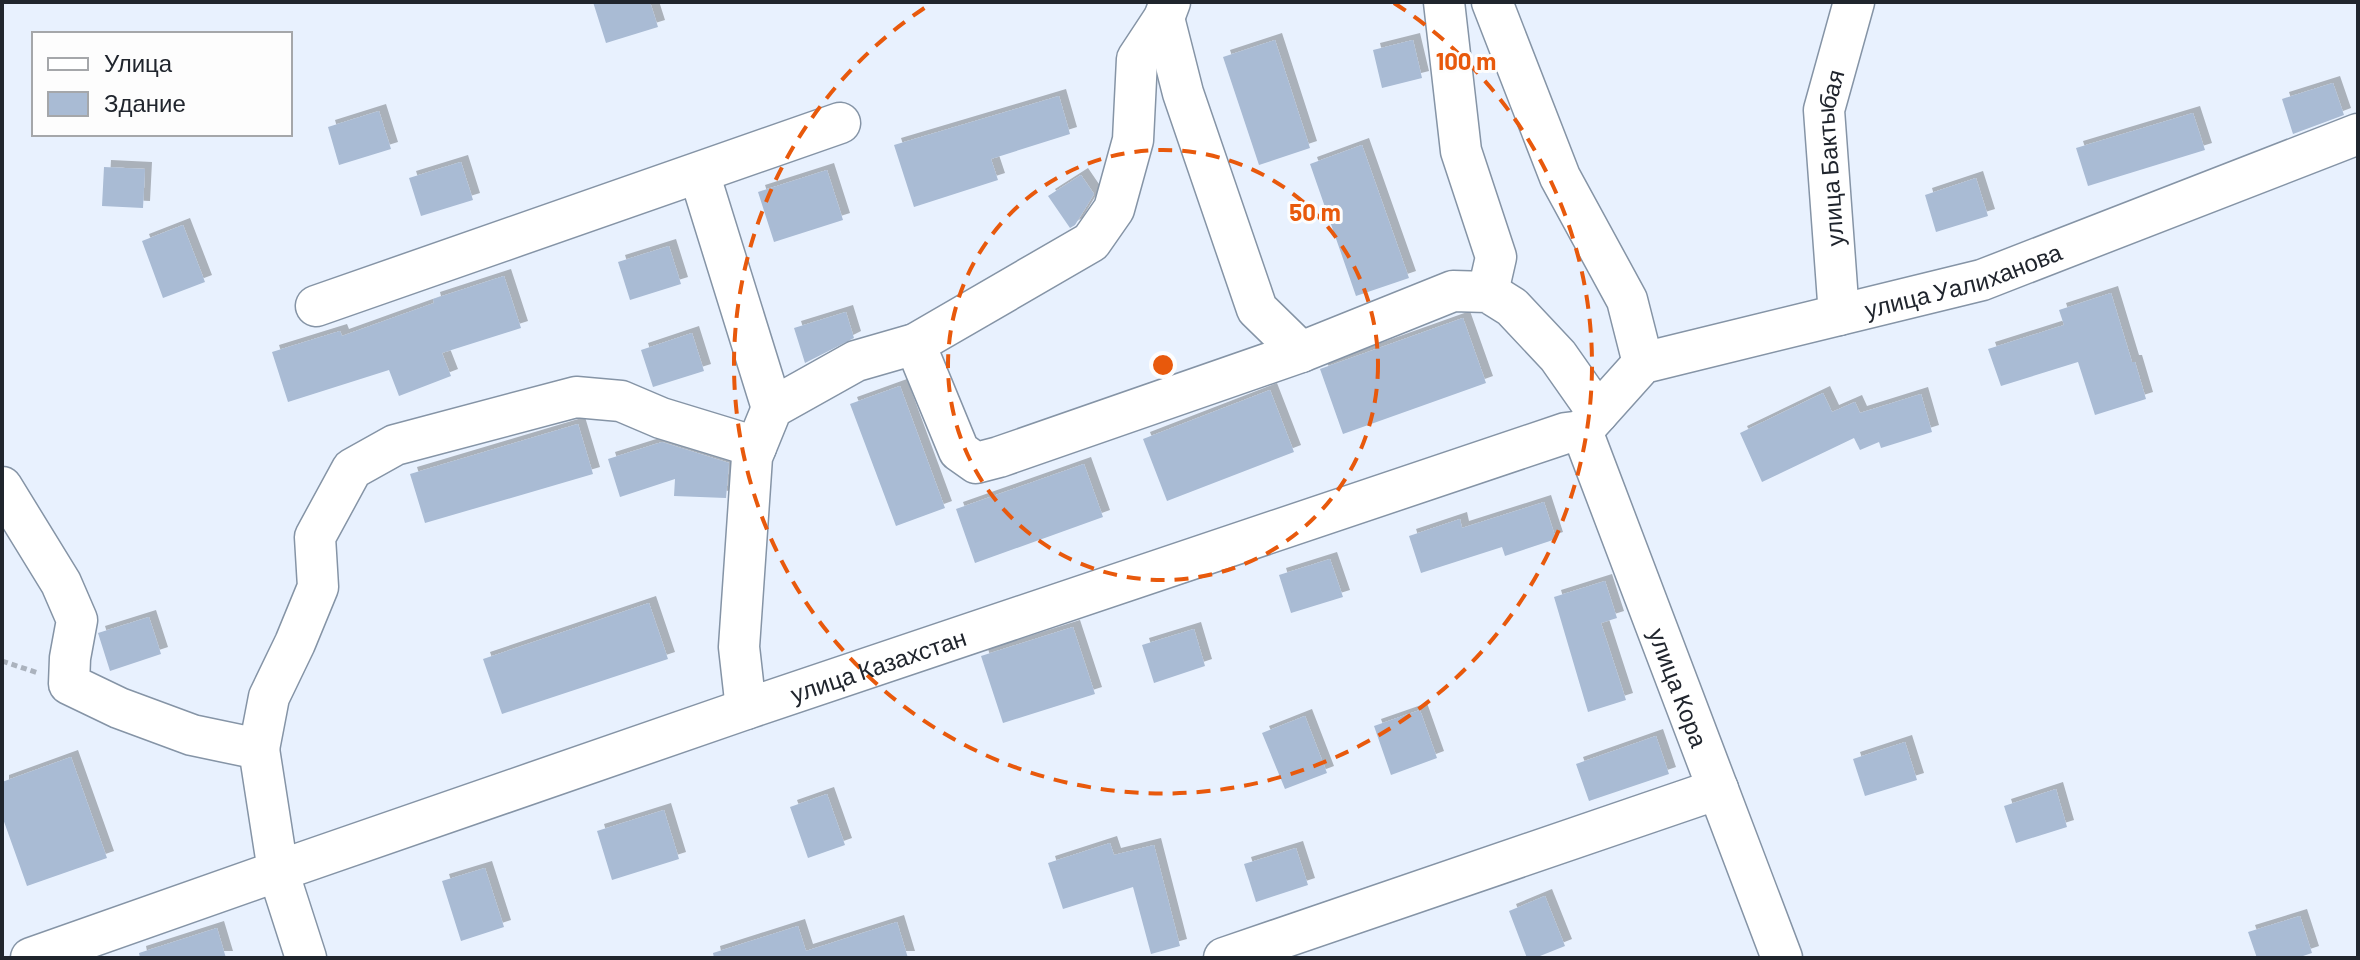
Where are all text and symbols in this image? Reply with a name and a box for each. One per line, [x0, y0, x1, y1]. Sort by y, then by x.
legend [32, 32, 292, 136]
text: 100 m [1436, 46, 1496, 75]
text: Улица [104, 48, 173, 77]
street label: улица Бактыбая [1809, 66, 1849, 248]
text: Здание [104, 88, 186, 117]
text: 50 m [1289, 197, 1341, 226]
street label: улица Уалиханова [1861, 236, 2066, 323]
centre of rings [1149, 351, 1177, 379]
street label: улица Казахстан [787, 622, 970, 708]
street label: улица Кора [1644, 624, 1715, 751]

